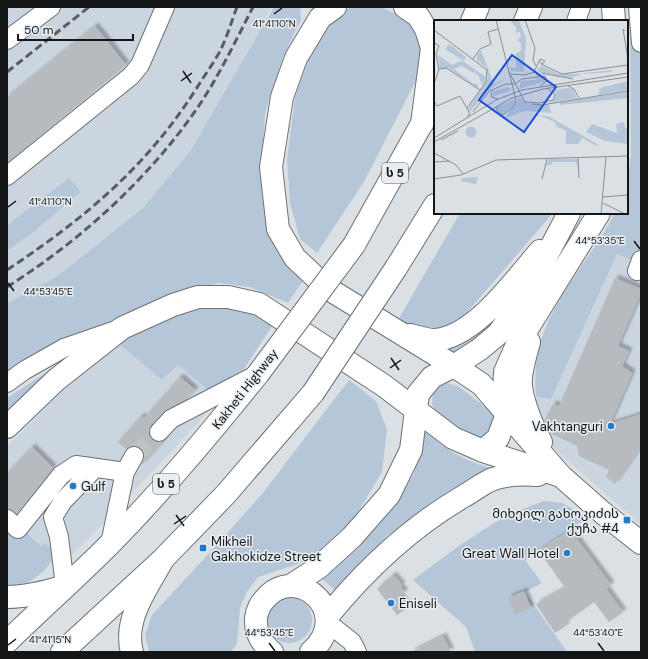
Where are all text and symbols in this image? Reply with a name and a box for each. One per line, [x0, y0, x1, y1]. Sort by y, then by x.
scale bar [18, 16, 133, 42]
text: 41°41'10"N [252, 17, 296, 30]
inset map [434, 20, 628, 214]
text: 50 m [24, 22, 53, 38]
road number: ს 5 [382, 163, 408, 183]
text: 41°41'10"N [28, 195, 72, 208]
text: 44°53'35"E [575, 234, 625, 247]
text: 44°53'45"E [23, 285, 73, 298]
street label: Kakheti Highway [208, 345, 282, 433]
place label: Vakhtanguri [532, 418, 603, 435]
marker: Vakhtanguri [606, 421, 616, 431]
road number: ს 5 [153, 474, 179, 494]
place label: Gulf [81, 478, 106, 495]
marker: Gulf [68, 481, 78, 491]
place label: მიხეილ გახოკიძის ქუჩა #4 [492, 505, 619, 537]
marker: მიხეილ გახოკიძის ქუჩა #4 [622, 515, 632, 525]
place label: Mikheil Gakhokidze Street [211, 533, 321, 565]
marker: Mikheil Gakhokidze Street [198, 543, 208, 553]
place label: Great Wall Hotel [462, 545, 559, 562]
marker: Great Wall Hotel [562, 548, 572, 558]
place label: Eniseli [399, 595, 437, 612]
marker: Eniseli [386, 598, 396, 608]
text: 44°53'45"E [244, 626, 294, 639]
text: 44°53'40"E [573, 626, 623, 639]
text: 41°41'15"N [29, 633, 71, 646]

